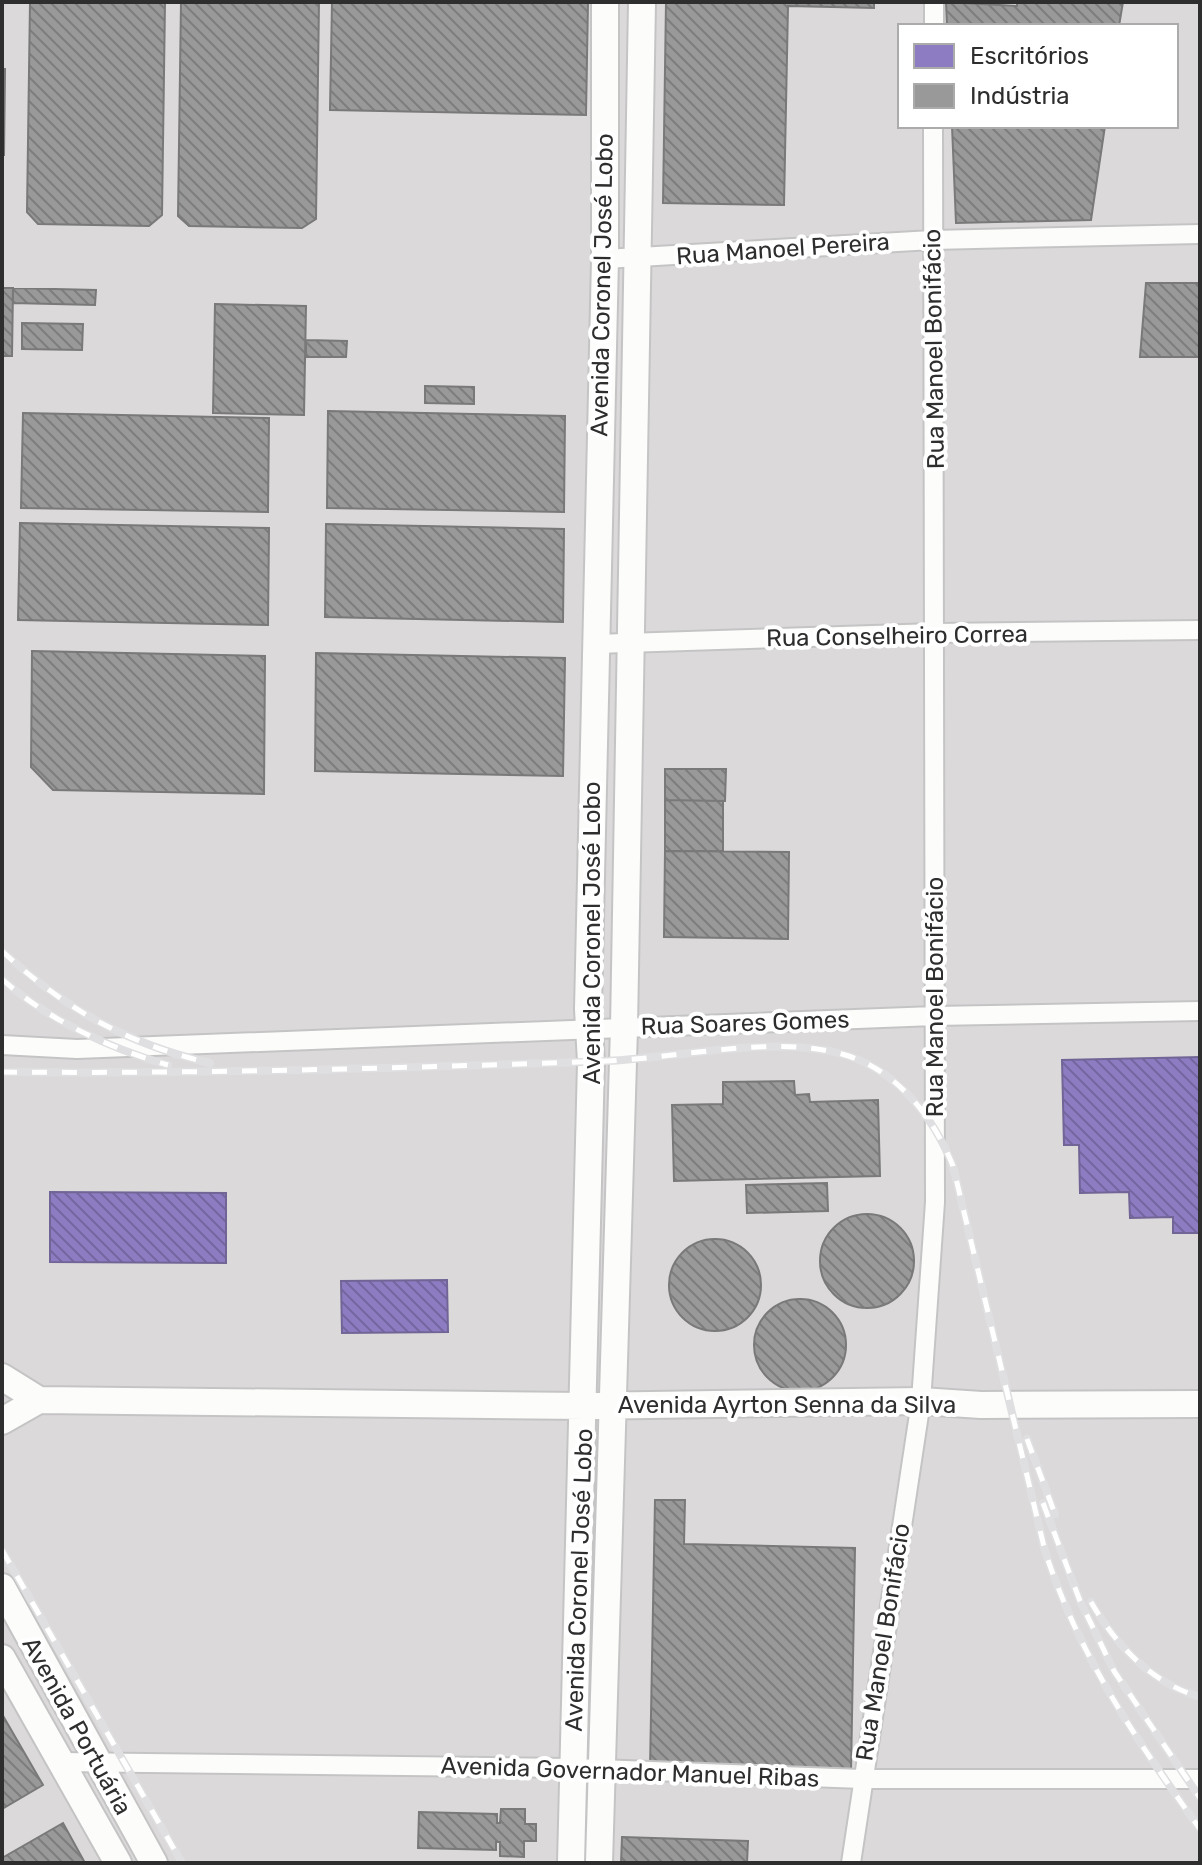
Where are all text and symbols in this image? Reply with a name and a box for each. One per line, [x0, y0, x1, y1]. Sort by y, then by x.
legend [898, 24, 1178, 128]
text: Escritórios [970, 42, 1089, 70]
text: Indústria [970, 82, 1070, 110]
street label: Avenida Coronel José Lobo [585, 133, 619, 437]
street label: Rua Manoel Pereira [675, 228, 891, 270]
street label: Rua Manoel Bonifácio [918, 229, 950, 469]
street label: Rua Conselheiro Correa [766, 620, 1028, 652]
street label: Avenida Coronel José Lobo [578, 781, 606, 1085]
street label: Rua Manoel Bonifácio [921, 877, 949, 1117]
street label: Rua Soares Gomes [640, 1005, 850, 1041]
street label: Avenida Ayrton Senna da Silva [618, 1391, 956, 1419]
street label: Avenida Coronel José Lobo [560, 1428, 598, 1732]
street label: Rua Manoel Bonifácio [850, 1521, 916, 1763]
street label: Avenida Portuária [17, 1632, 137, 1820]
street label: Avenida Governador Manuel Ribas [440, 1751, 820, 1793]

